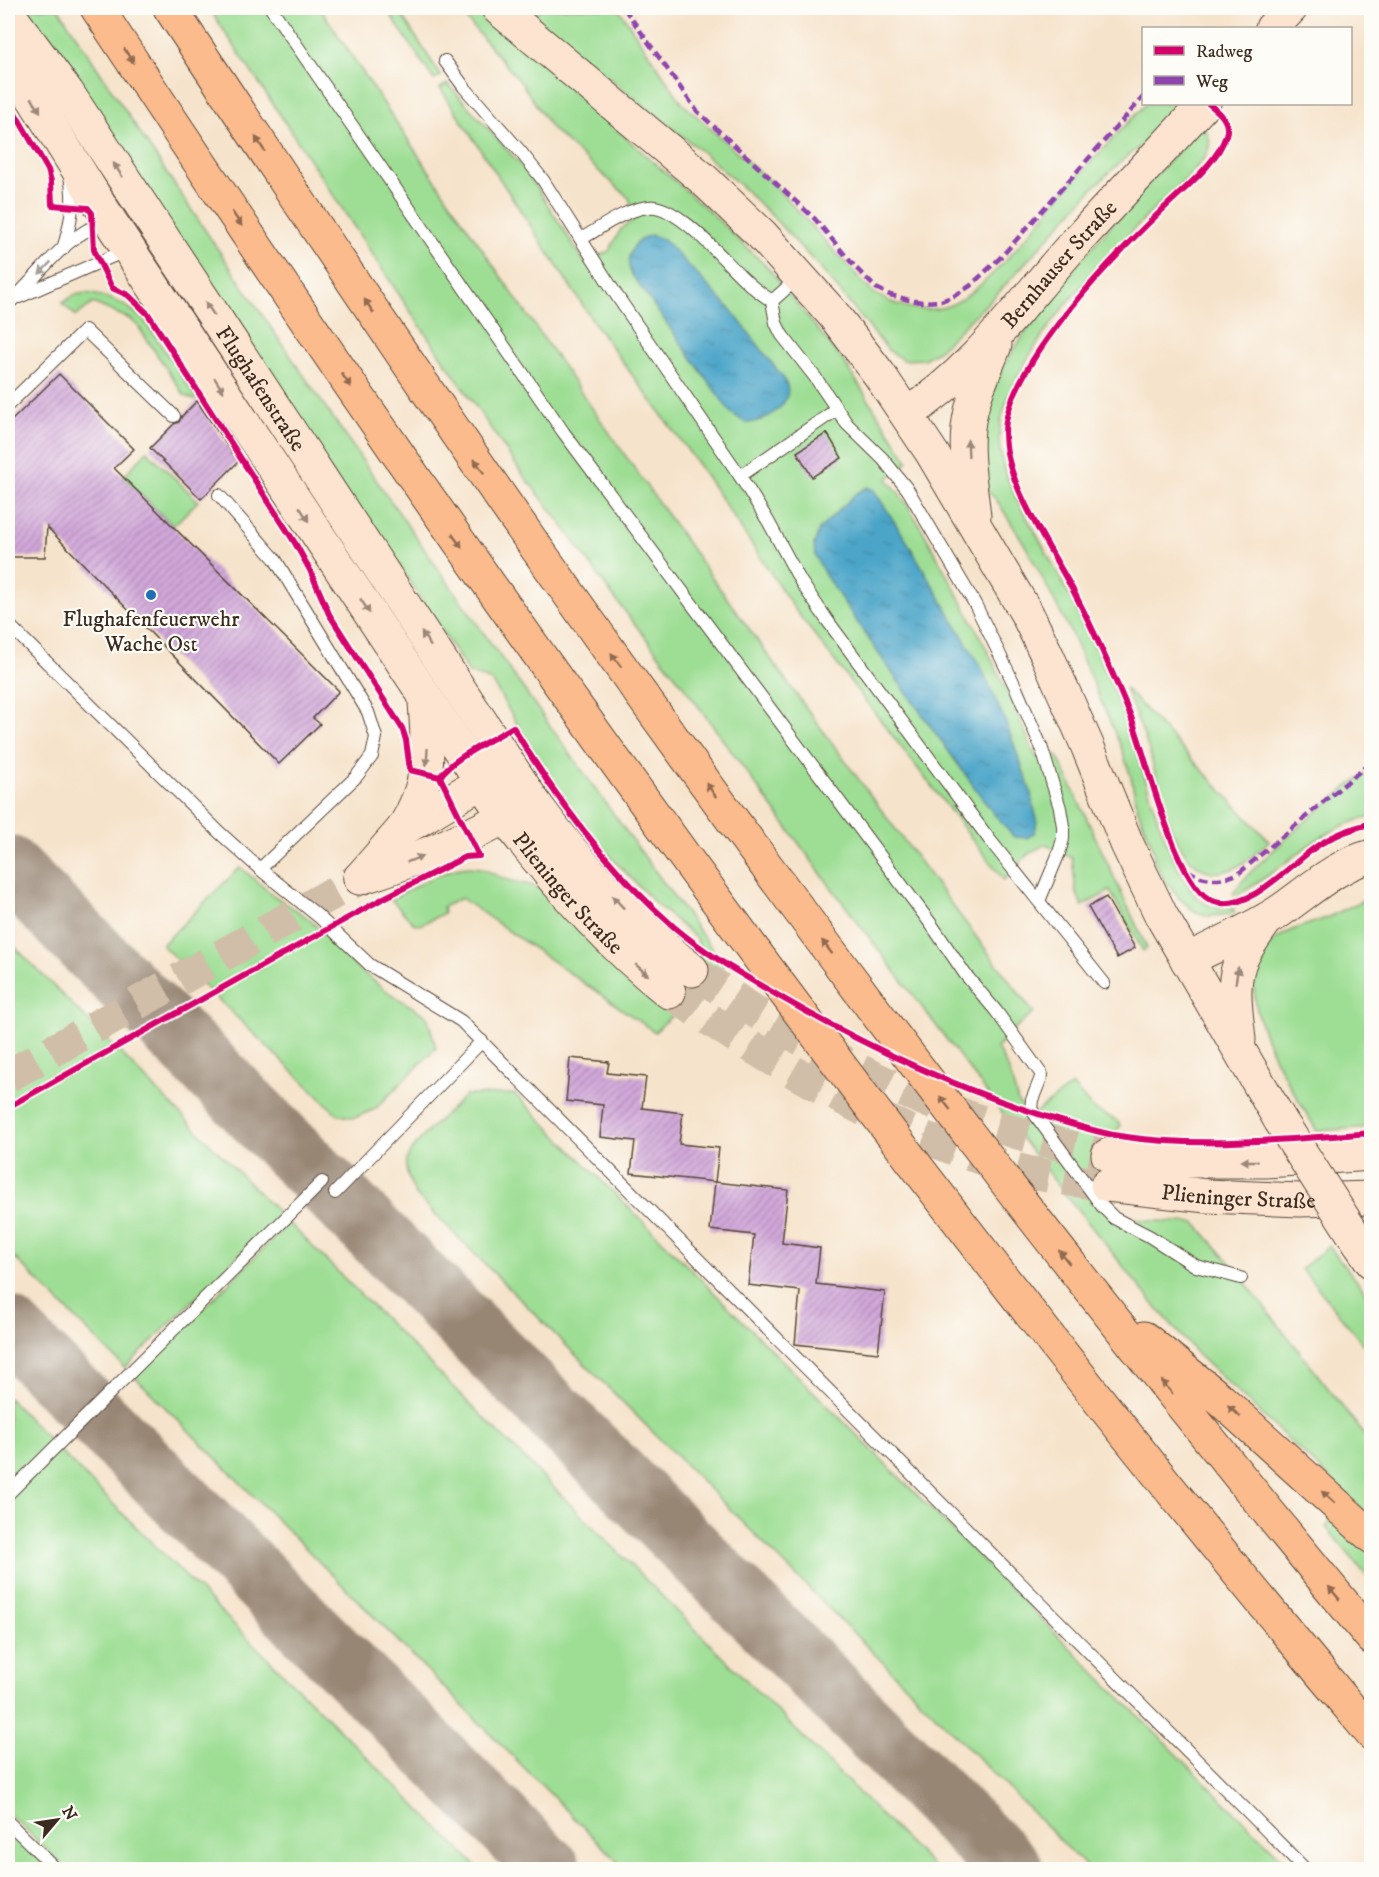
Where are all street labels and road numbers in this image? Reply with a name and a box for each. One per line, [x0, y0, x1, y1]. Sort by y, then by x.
street label: Bernhauser Straße [996, 195, 1123, 335]
street label: Flughafenstraße [210, 321, 311, 457]
street label: Plieninger Straße [506, 827, 628, 960]
street label: Plieninger Straße [1160, 1179, 1316, 1215]

